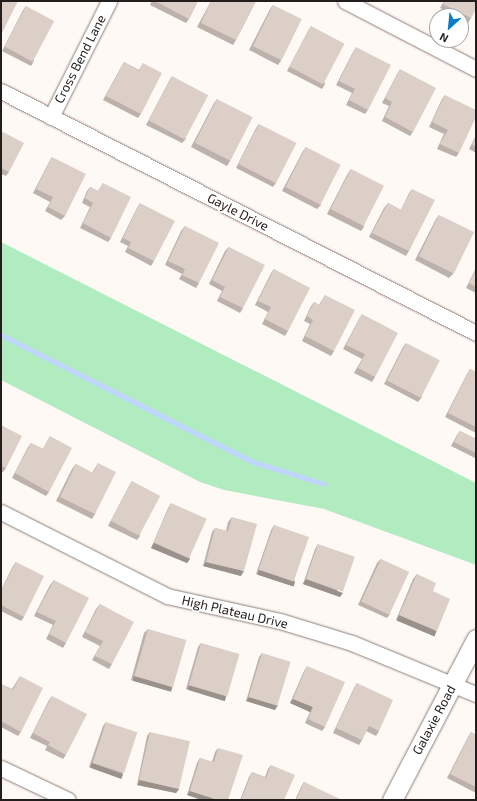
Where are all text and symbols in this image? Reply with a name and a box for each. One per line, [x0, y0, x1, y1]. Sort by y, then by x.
north arrow [429, 8, 469, 48]
street label: Cross Bend Lane [51, 12, 109, 106]
text: N [437, 31, 450, 46]
street label: Gayle Drive [205, 190, 271, 234]
street label: High Plateau Drive [180, 592, 290, 632]
street label: Galaxie Road [409, 683, 459, 757]

